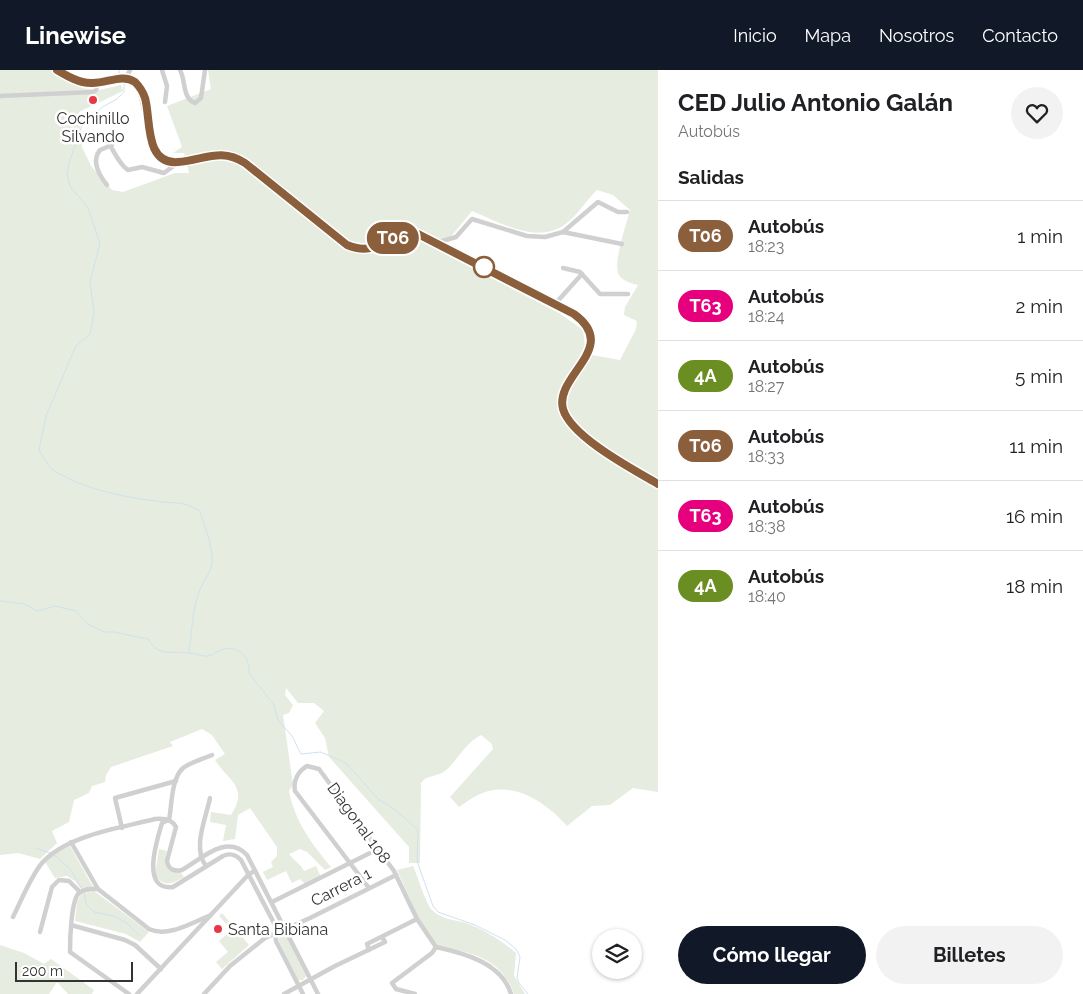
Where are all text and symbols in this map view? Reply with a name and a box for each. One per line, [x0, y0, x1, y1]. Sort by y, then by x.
text: Linewise [25, 21, 126, 50]
text: Inicio [733, 25, 777, 46]
text: Mapa [805, 25, 851, 46]
text: Nosotros [879, 25, 954, 46]
text: Contacto [982, 25, 1058, 46]
button: heart [1011, 87, 1063, 139]
text: CED Julio Antonio Galán [678, 88, 953, 117]
marker: Cochinillo Silvando [87, 94, 99, 106]
place label: Cochinillo Silvando [56, 109, 130, 146]
text: Autobús [678, 122, 740, 141]
text: Salidas [678, 166, 744, 188]
text: Autobús [748, 215, 824, 237]
line badge: T06 [364, 222, 422, 254]
text: T06 [689, 225, 722, 246]
text: 1 min [1017, 225, 1063, 247]
text: T06 [377, 227, 409, 248]
text: 18:23 [748, 237, 784, 256]
unlabelled marker [473, 256, 495, 278]
text: Autobús [748, 285, 824, 307]
text: T63 [690, 295, 721, 316]
text: 2 min [1016, 295, 1063, 317]
text: 18:24 [748, 307, 784, 326]
text: Autobús [748, 355, 824, 377]
text: 4A [694, 365, 717, 386]
text: 5 min [1015, 365, 1063, 387]
text: 18:27 [748, 377, 784, 396]
text: Autobús [748, 425, 824, 447]
text: T06 [689, 435, 722, 456]
text: 11 min [1009, 435, 1063, 457]
text: 18:33 [748, 447, 784, 466]
text: Autobús [748, 495, 824, 517]
text: T63 [690, 505, 721, 526]
text: 16 min [1006, 505, 1063, 527]
text: 18:38 [748, 517, 785, 536]
text: Autobús [748, 565, 824, 587]
text: 4A [694, 575, 717, 596]
text: 18 min [1006, 575, 1063, 597]
text: 18:40 [748, 587, 786, 606]
street label: Diagonal 108 [323, 779, 395, 867]
street label: Carrera 1 [308, 864, 375, 910]
place label: Santa Bibiana [228, 920, 328, 939]
marker: Santa Bibiana [212, 923, 224, 935]
button: Cómo llegar [678, 926, 866, 984]
button: Billetes [876, 926, 1063, 984]
map controls [592, 929, 642, 979]
button: layers [592, 929, 642, 979]
scale bar [15, 959, 132, 982]
text: 200 m [22, 963, 63, 979]

